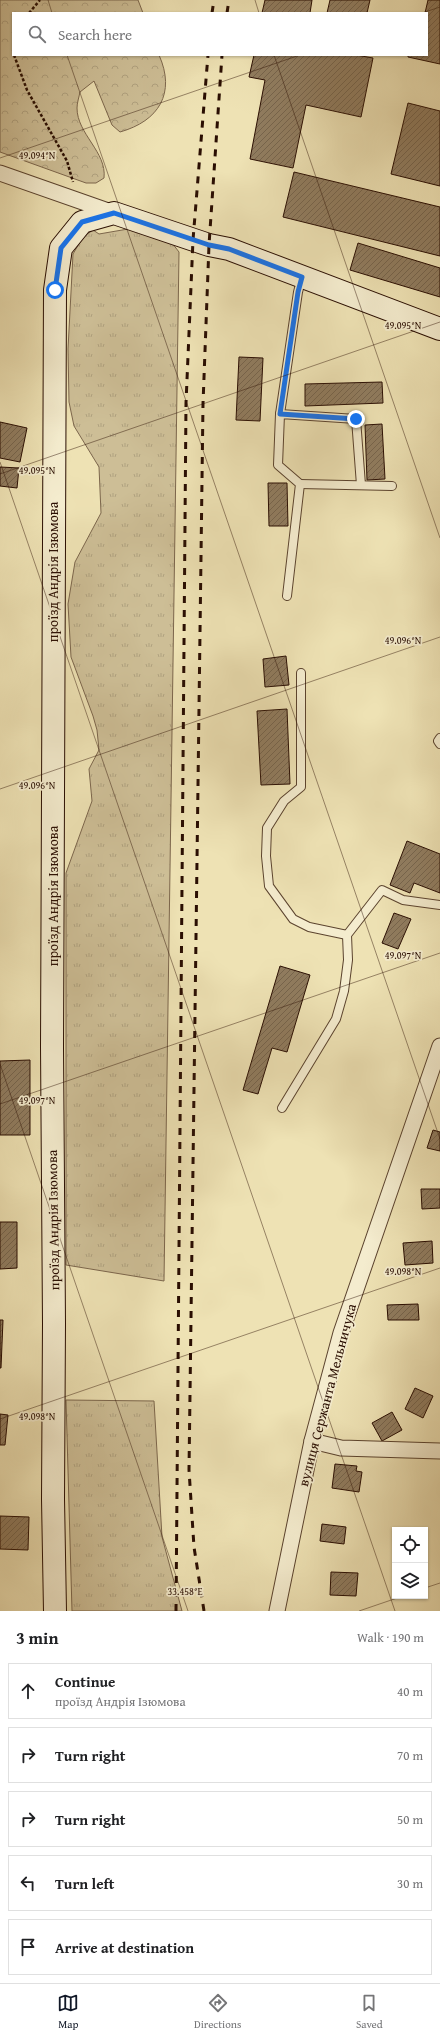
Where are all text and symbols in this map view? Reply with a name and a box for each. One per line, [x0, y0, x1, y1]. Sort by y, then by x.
search box [12, 12, 428, 56]
icon: search [26, 23, 48, 45]
text: Search here [58, 24, 132, 45]
text: 49.094°N [19, 148, 56, 163]
route start [46, 281, 64, 299]
text: 49.095°N [385, 318, 422, 333]
route end [347, 410, 365, 428]
text: 49.095°N [19, 463, 56, 478]
street label: проїзд Андрія Ізюмова [43, 501, 63, 642]
text: 49.096°N [385, 633, 422, 648]
text: 49.096°N [19, 778, 56, 793]
street label: проїзд Андрія Ізюмова [43, 825, 63, 966]
text: 49.097°N [385, 948, 422, 963]
text: 49.097°N [19, 1093, 56, 1108]
street label: проїзд Андрія Ізюмова [42, 1149, 64, 1290]
text: 49.098°N [385, 1264, 422, 1279]
street label: вулиця Сержанта Мельничука [293, 1301, 361, 1489]
text: 49.098°N [19, 1409, 56, 1424]
map controls [392, 1527, 428, 1599]
button: locate [392, 1527, 428, 1563]
button: layers [392, 1563, 428, 1599]
text: 33.458°E [167, 1584, 203, 1599]
text: 3 min [16, 1625, 58, 1650]
text: Walk · 190 m [357, 1628, 424, 1647]
text: Continue [55, 1671, 116, 1692]
icon: ahead [17, 1680, 39, 1702]
text: 40 m [397, 1682, 423, 1701]
text: проїзд Андрія Ізюмова [55, 1692, 186, 1711]
icon: right [17, 1744, 39, 1766]
text: Turn right [55, 1745, 126, 1766]
text: 70 m [397, 1746, 423, 1765]
icon: right [17, 1808, 39, 1830]
text: Turn right [55, 1809, 126, 1830]
text: 50 m [397, 1810, 423, 1829]
icon: left [17, 1872, 39, 1894]
text: Turn left [55, 1873, 114, 1894]
text: 30 m [397, 1874, 423, 1893]
icon: arrive [17, 1936, 39, 1958]
text: Arrive at destination [55, 1937, 194, 1958]
tab: Map [57, 1992, 79, 2032]
tab: Directions [194, 1992, 241, 2032]
tab: Saved [356, 1992, 383, 2032]

